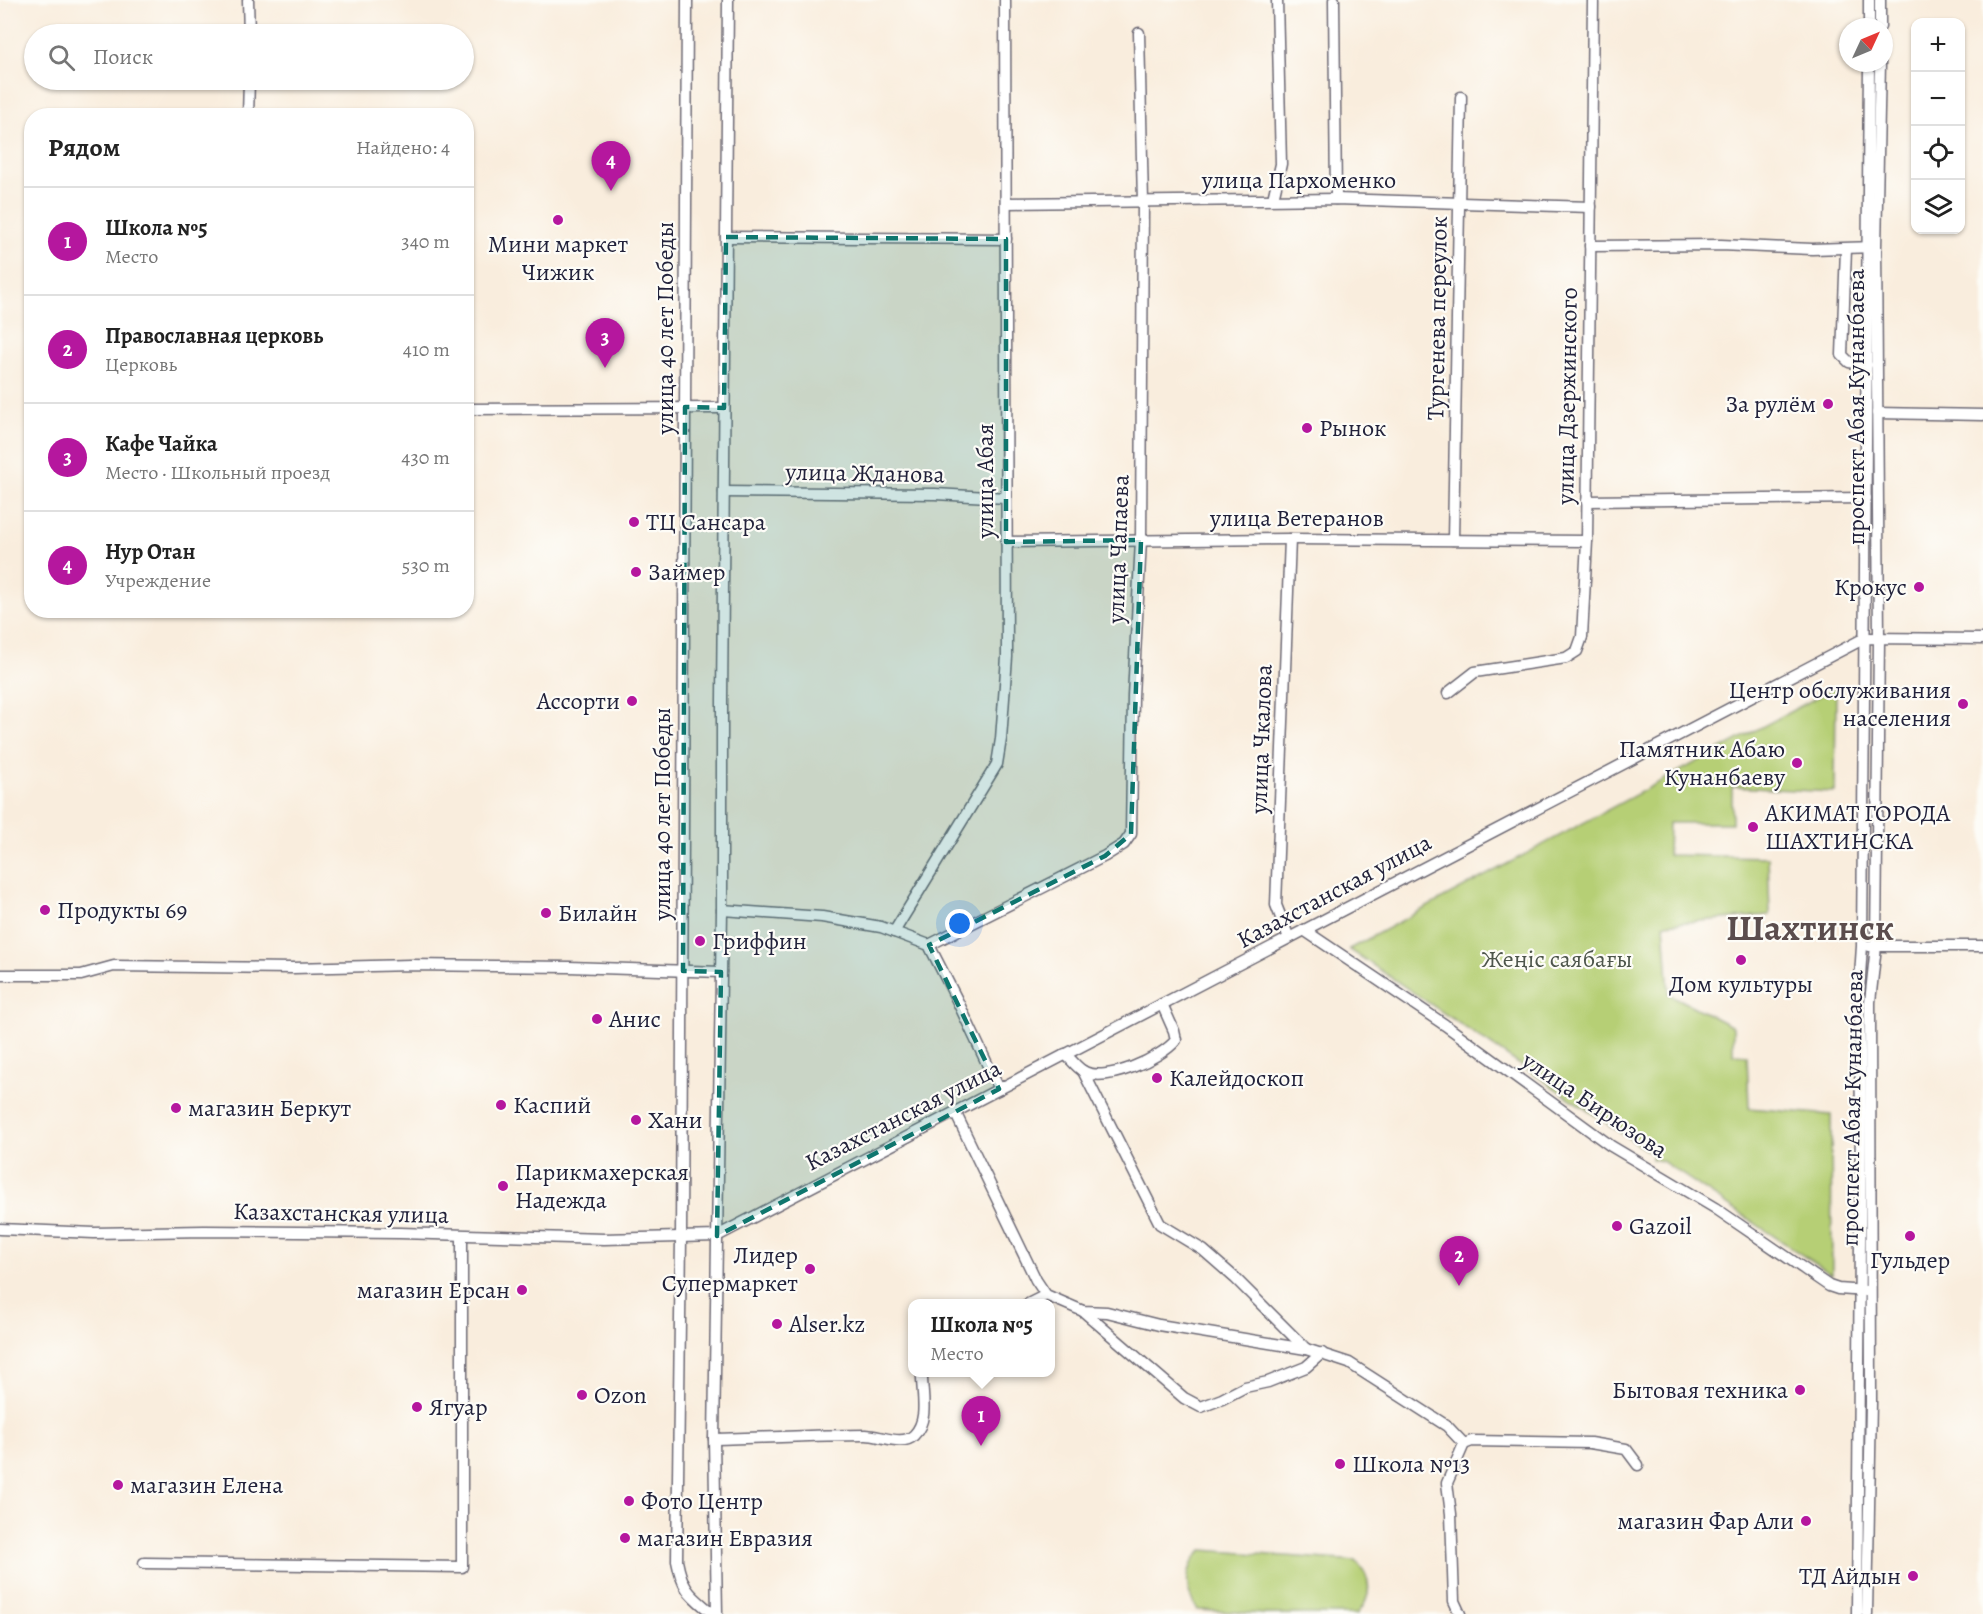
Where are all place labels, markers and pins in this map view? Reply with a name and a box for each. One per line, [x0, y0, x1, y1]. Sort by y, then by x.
pin: 4 [592, 142, 630, 191]
marker: Мини маркет Чижик [551, 213, 565, 227]
place label: Мини маркет Чижик [488, 228, 628, 288]
pin: 3 [586, 318, 624, 368]
place label: За рулём [1725, 388, 1816, 420]
marker: За рулём [1821, 397, 1835, 411]
place label: Рынок [1319, 412, 1387, 444]
marker: Рынок [1300, 421, 1314, 435]
place label: ТЦ Сансара [646, 506, 766, 538]
marker: ТЦ Сансара [627, 515, 641, 529]
place label: Займер [648, 556, 725, 588]
marker: Займер [629, 565, 643, 579]
place label: Крокус [1834, 571, 1907, 603]
marker: Крокус [1912, 580, 1926, 594]
place label: Центр обслуживания населения [1729, 674, 1951, 734]
place label: Ассорти [536, 685, 620, 717]
marker: Ассорти [625, 694, 639, 708]
marker: Центр обслуживания населения [1956, 697, 1970, 711]
place label: Памятник Абаю Кунанбаеву [1619, 733, 1785, 793]
marker: Памятник Абаю Кунанбаеву [1790, 756, 1804, 770]
place label: АКИМАТ ГОРОДА ШАХТИНСКА [1764, 797, 1951, 857]
marker: АКИМАТ ГОРОДА ШАХТИНСКА [1746, 820, 1760, 834]
place label: Продукты 69 [57, 894, 187, 926]
place label: Билайн [558, 897, 637, 929]
marker: Продукты 69 [38, 903, 52, 917]
marker: Билайн [539, 906, 553, 920]
place label: Гриффин [712, 925, 807, 957]
marker: Гриффин [693, 934, 707, 948]
marker: Дом культуры [1734, 953, 1748, 967]
place label: Дом культуры [1669, 968, 1813, 1000]
place label: Анис [608, 1003, 661, 1035]
marker: Анис [590, 1012, 604, 1026]
place label: Калейдоскоп [1169, 1062, 1304, 1094]
marker: Калейдоскоп [1150, 1071, 1164, 1085]
place label: Каспий [513, 1089, 591, 1121]
place label: магазин Беркут [188, 1092, 351, 1124]
marker: Каспий [494, 1098, 508, 1112]
marker: магазин Беркут [169, 1101, 183, 1115]
place label: Хани [648, 1104, 703, 1136]
marker: Хани [629, 1113, 643, 1127]
place label: Парикмахерская Надежда [515, 1156, 689, 1216]
marker: Парикмахерская Надежда [496, 1179, 510, 1193]
place label: Gazoil [1629, 1210, 1692, 1242]
marker: Gazoil [1610, 1219, 1624, 1233]
marker: Гульдер [1903, 1229, 1917, 1243]
pin: 2 [1440, 1236, 1478, 1286]
place label: Лидер Супермаркет [662, 1239, 798, 1299]
place label: Гульдер [1870, 1244, 1950, 1276]
marker: Лидер Супермаркет [803, 1262, 817, 1276]
place label: магазин Ерсан [357, 1274, 510, 1306]
marker: магазин Ерсан [515, 1283, 529, 1297]
place label: Alser.kz [788, 1308, 865, 1340]
marker: Alser.kz [770, 1317, 784, 1331]
place label: Бытовая техника [1612, 1374, 1788, 1406]
place label: Ozon [594, 1379, 647, 1411]
marker: Бытовая техника [1793, 1383, 1807, 1397]
marker: Ozon [575, 1388, 589, 1402]
place label: Ягуар [429, 1391, 488, 1423]
pin: 1 [962, 1396, 1000, 1446]
marker: Ягуар [410, 1400, 424, 1414]
place label: Школа №13 [1352, 1448, 1470, 1480]
marker: Школа №13 [1333, 1457, 1347, 1471]
place label: магазин Елена [130, 1469, 283, 1501]
marker: магазин Елена [111, 1478, 125, 1492]
place label: Фото Центр [641, 1485, 763, 1517]
marker: Фото Центр [622, 1494, 636, 1508]
place label: магазин Фар Али [1617, 1505, 1794, 1537]
marker: магазин Фар Али [1799, 1514, 1813, 1528]
place label: магазин Евразия [637, 1522, 813, 1554]
marker: магазин Евразия [618, 1531, 632, 1545]
place label: ТД Айдын [1799, 1560, 1901, 1592]
marker: ТД Айдын [1906, 1569, 1920, 1583]

